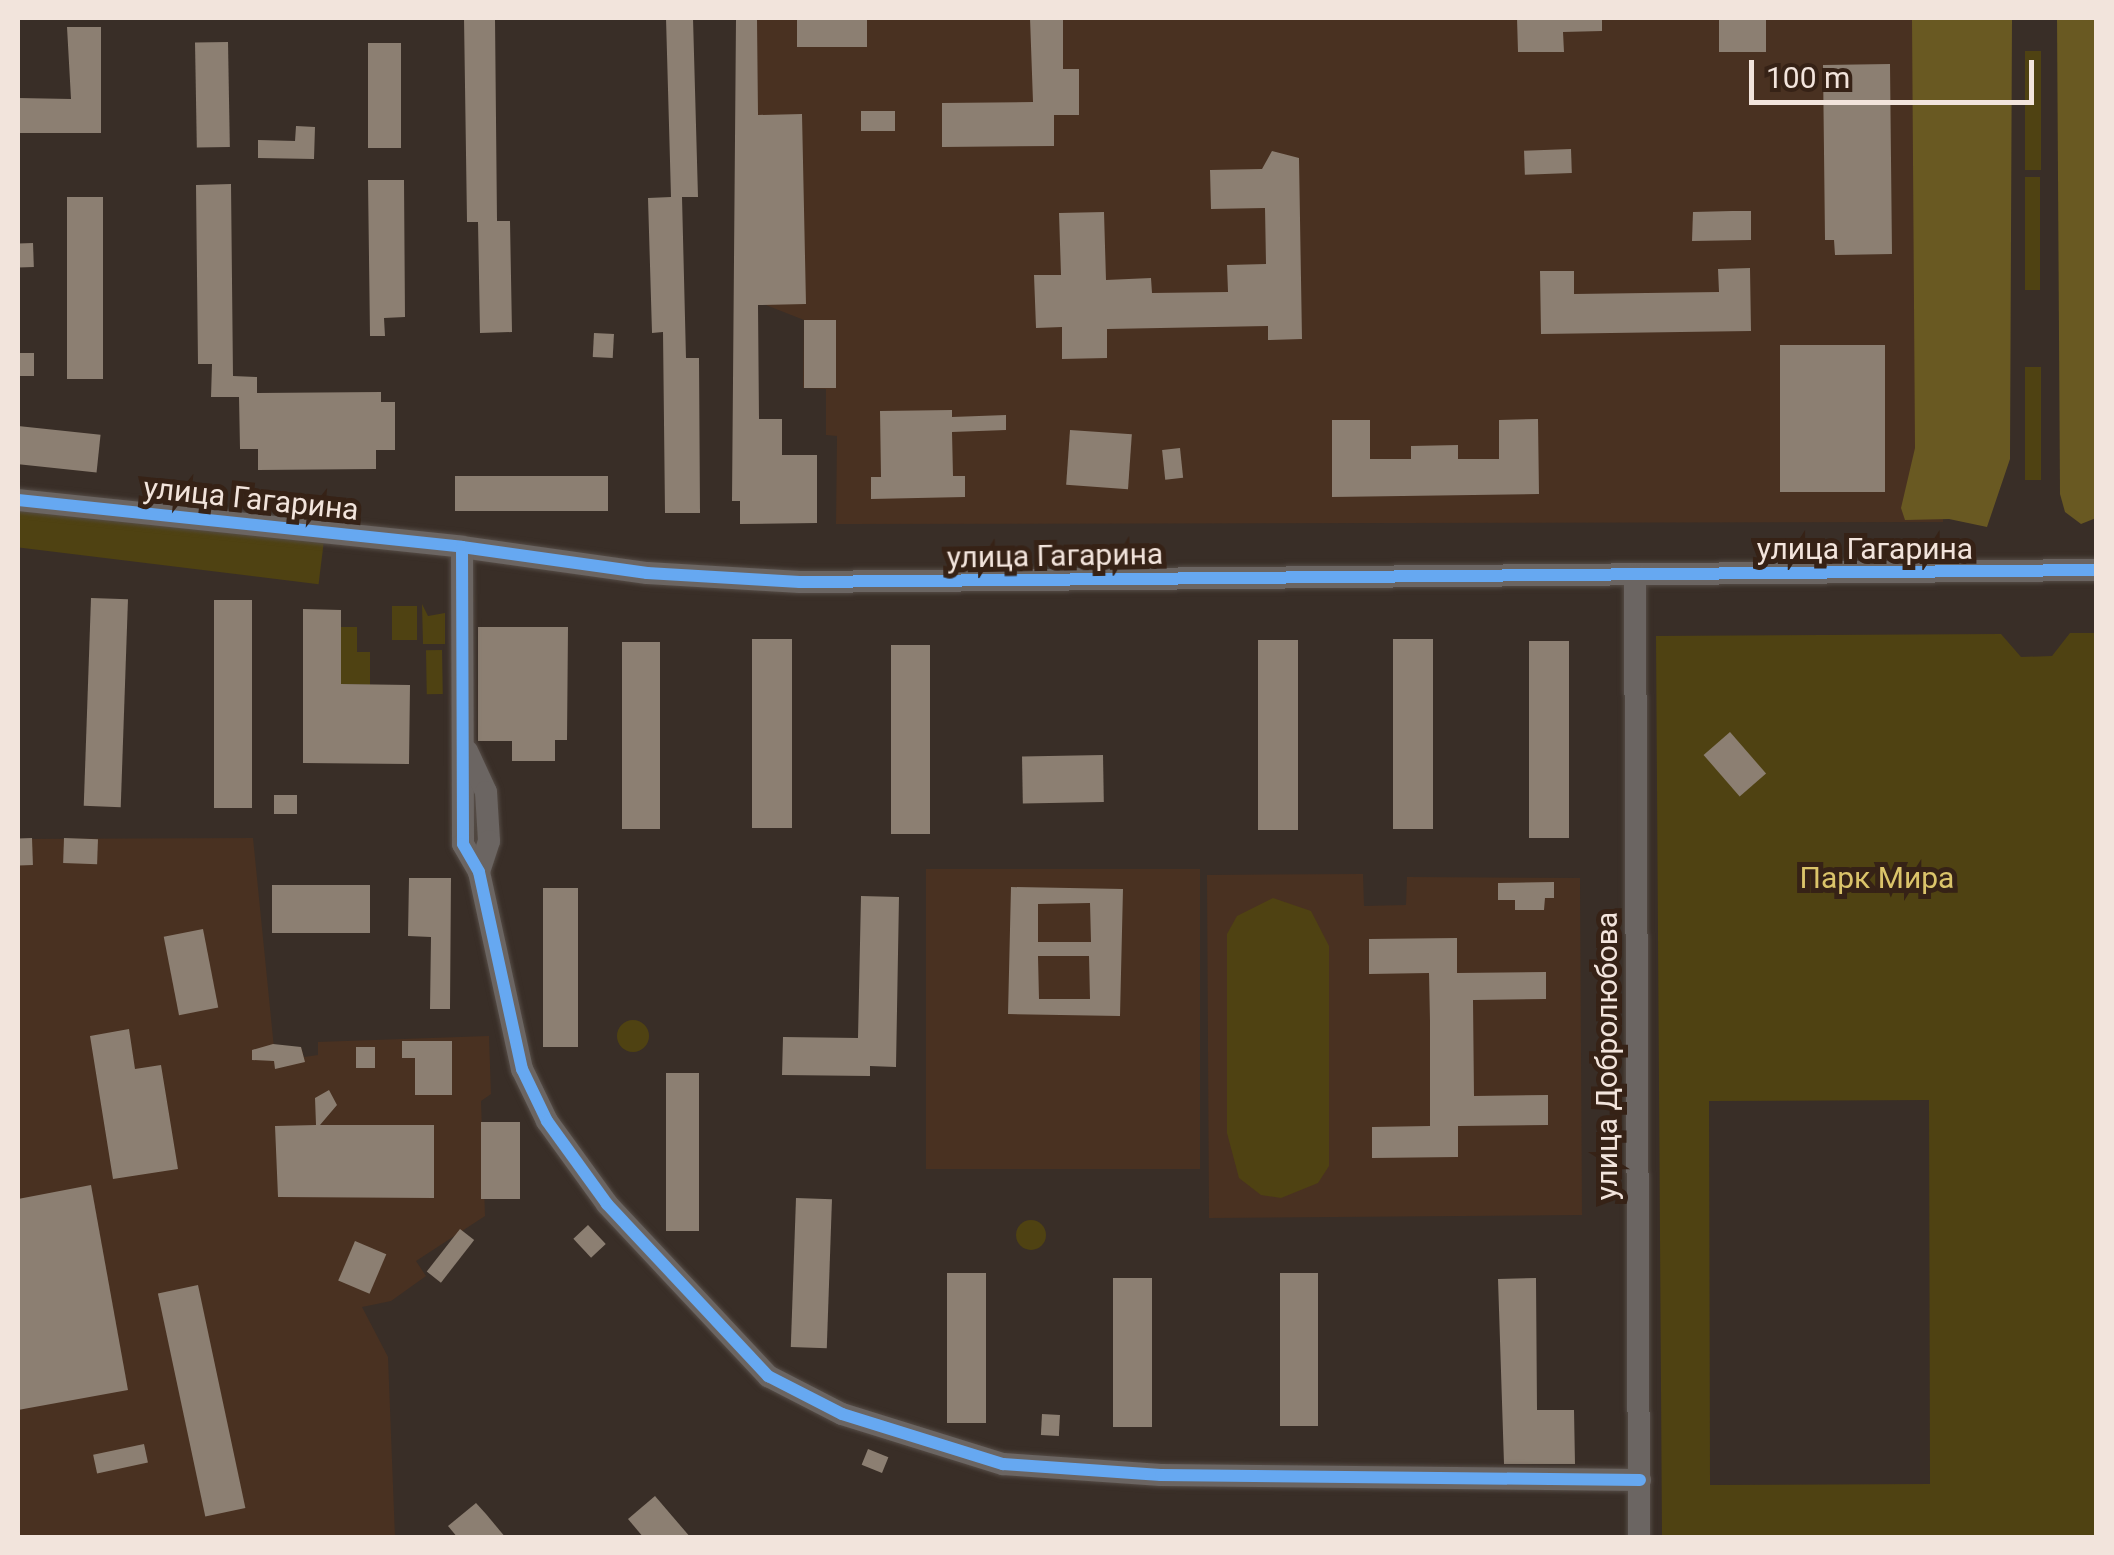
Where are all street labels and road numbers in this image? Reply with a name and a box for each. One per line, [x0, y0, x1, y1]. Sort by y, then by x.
street label: улица Гагарина [142, 470, 360, 528]
street label: улица Гагарина [1757, 531, 1973, 567]
street label: улица Гагарина [947, 536, 1163, 576]
street label: улица Добролюбова [1589, 912, 1625, 1200]

